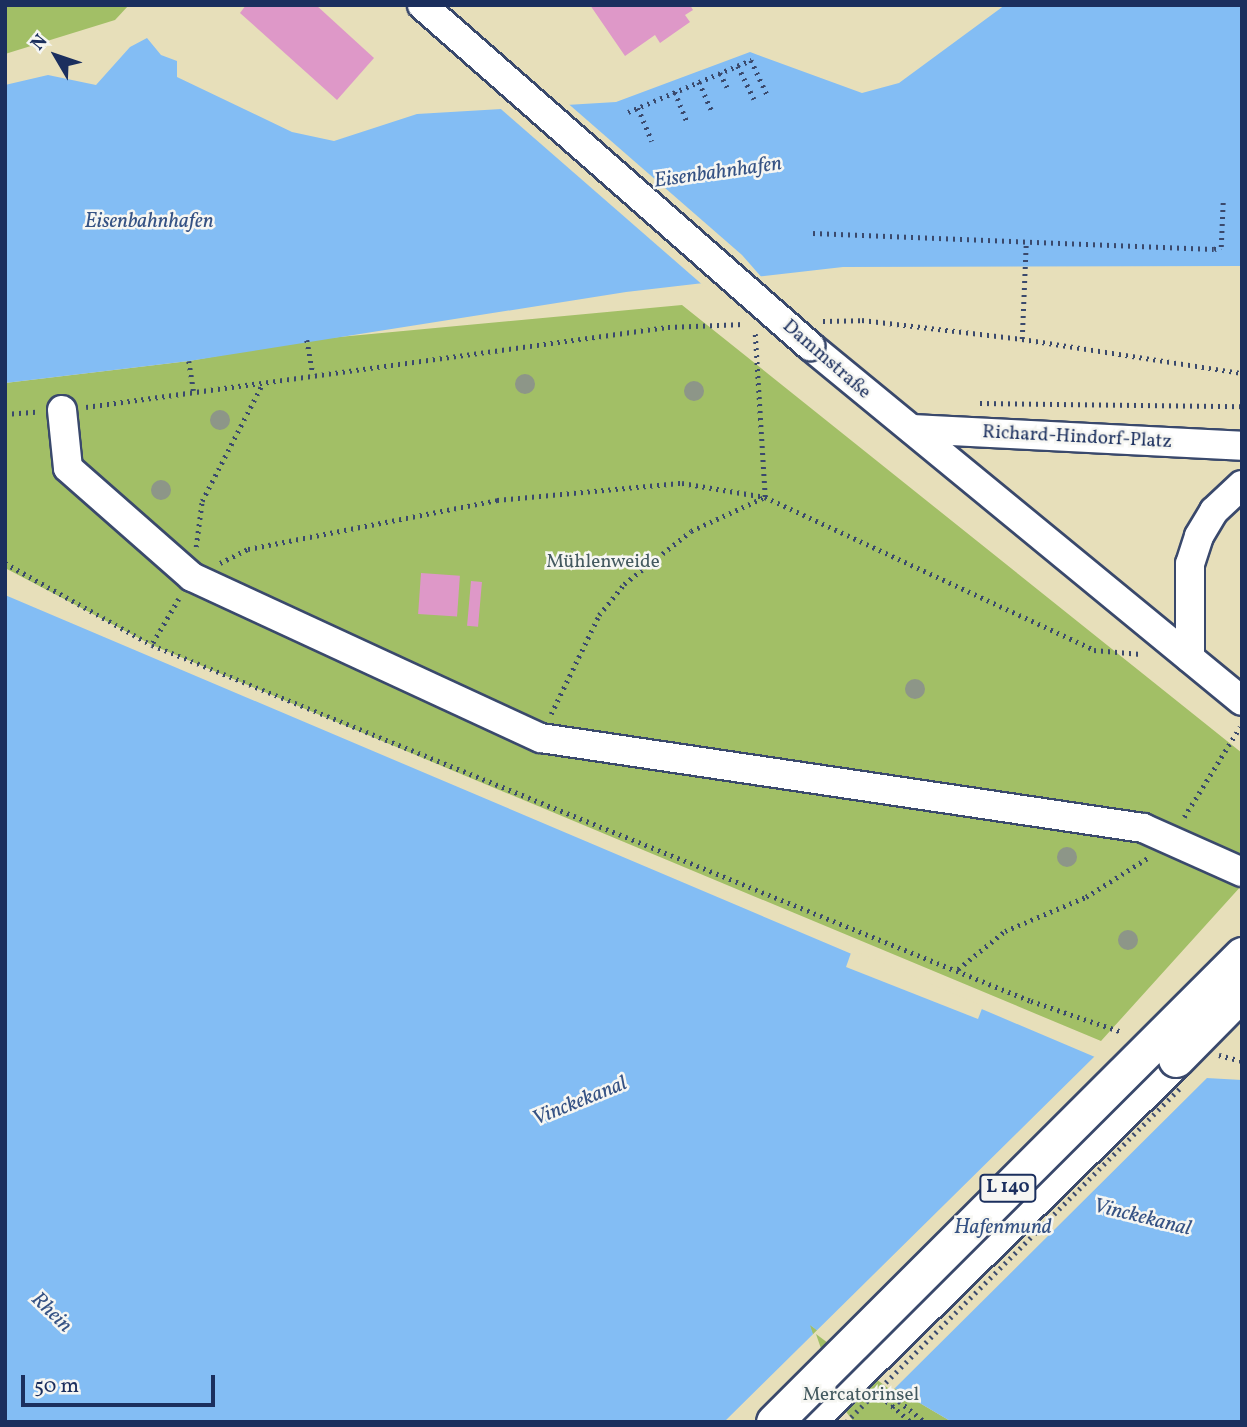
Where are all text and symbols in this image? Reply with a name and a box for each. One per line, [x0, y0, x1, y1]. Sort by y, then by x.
north arrow [21, 21, 91, 91]
text: N [25, 29, 54, 56]
water label: Eisenbahnhafen [652, 152, 784, 194]
water label: Eisenbahnhafen [84, 209, 214, 235]
street label: Dammstraße [777, 315, 875, 405]
street label: Richard-Hindorf-Platz [982, 422, 1172, 454]
park label: Mühlenweide [546, 552, 660, 574]
water label: Vinckekanal [529, 1072, 631, 1132]
road number: L 140 [978, 1174, 1038, 1203]
water label: Vinckekanal [1090, 1194, 1194, 1242]
water label: Hafenmund [954, 1215, 1052, 1241]
water label: Rhein [25, 1287, 77, 1339]
scale bar [24, 1360, 219, 1404]
text: 50 m [34, 1372, 79, 1401]
park label: Mercatorinsel [803, 1385, 919, 1407]

